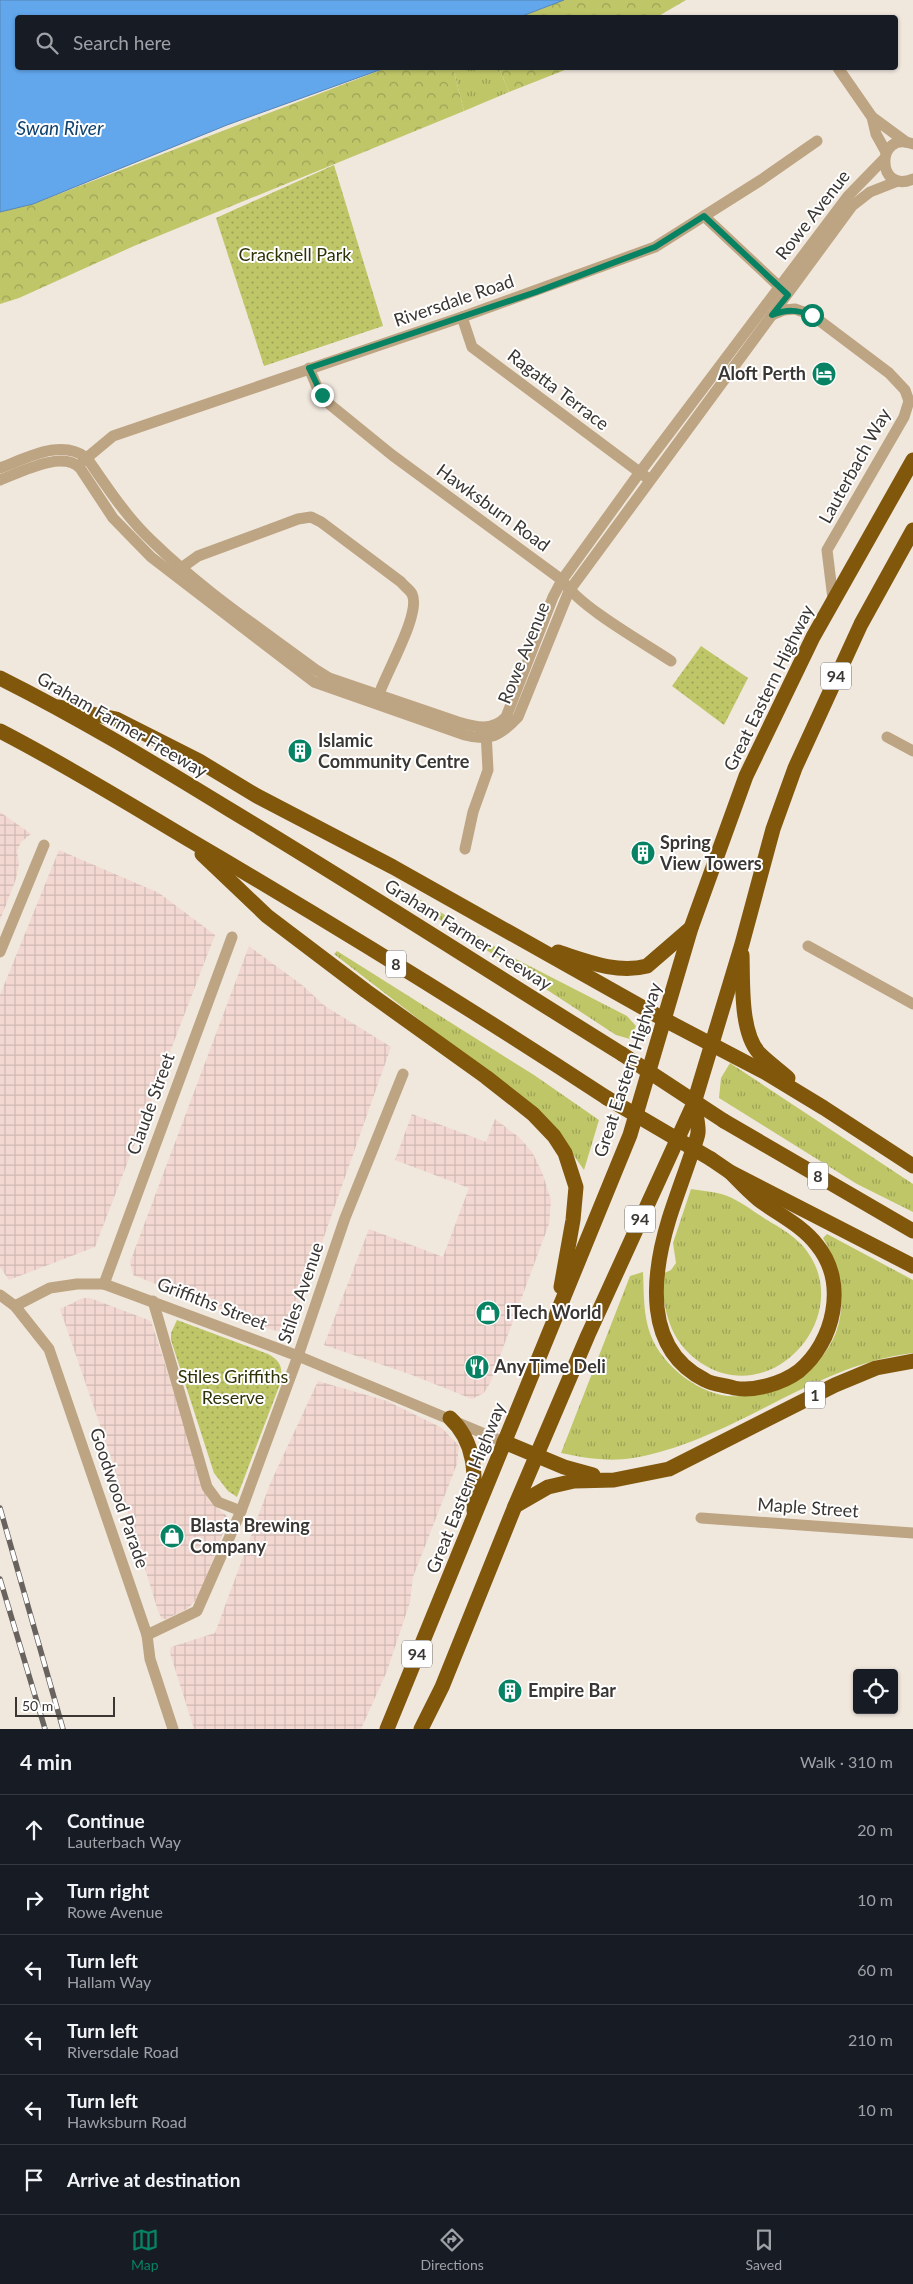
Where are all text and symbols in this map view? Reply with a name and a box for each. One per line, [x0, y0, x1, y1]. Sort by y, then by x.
search box [15, 15, 898, 70]
icon: search [33, 29, 61, 57]
text: Search here [73, 31, 171, 54]
water label: Swan River [17, 116, 104, 139]
street label: Rowe Avenue [770, 165, 854, 264]
park label: Cracknell Park [239, 243, 352, 265]
street label: Riversdale Road [391, 269, 517, 331]
route start [801, 304, 824, 327]
street label: Ragatta Terrace [504, 344, 614, 435]
hotel icon: Aloft Perth [811, 361, 837, 387]
place label: Aloft Perth [717, 362, 806, 384]
route end [311, 384, 334, 407]
street label: Lauterbach Way [813, 403, 895, 527]
street label: Hawksburn Road [433, 459, 555, 556]
street label: Rowe Avenue [493, 598, 553, 707]
street label: Great Eastern Highway [718, 600, 818, 774]
road number: 94 [821, 662, 851, 689]
street label: Graham Farmer Freeway [34, 666, 212, 782]
place label: Islamic Community Centre [318, 729, 470, 772]
building icon: Islamic Community Centre [287, 738, 313, 764]
place label: Spring View Towers [659, 831, 762, 874]
building icon: Spring View Towers [630, 840, 656, 866]
street label: Graham Farmer Freeway [381, 874, 557, 995]
road number: 8 [386, 951, 406, 978]
street label: Great Eastern Highway [588, 979, 666, 1160]
street label: Claude Street [121, 1049, 179, 1158]
road number: 8 [808, 1162, 828, 1190]
road number: 94 [625, 1206, 655, 1232]
street label: Stiles Avenue [272, 1239, 328, 1346]
street label: Griffiths Street [154, 1272, 271, 1334]
shop icon: iTech World [475, 1300, 501, 1326]
place label: iTech World [506, 1301, 601, 1323]
restaurant icon: Any Time Deli [464, 1354, 490, 1380]
place label: Any Time Deli [493, 1355, 606, 1377]
park label: Stiles Griffiths Reserve [178, 1365, 289, 1408]
road number: 1 [805, 1382, 825, 1408]
street label: Great Eastern Highway [421, 1398, 510, 1576]
street label: Goodwood Parade [86, 1425, 154, 1571]
street label: Maple Street [757, 1492, 860, 1522]
place label: Blasta Brewing Company [190, 1514, 310, 1557]
shop icon: Blasta Brewing Company [159, 1523, 185, 1549]
road number: 94 [402, 1640, 432, 1668]
map controls [853, 1669, 898, 1714]
button: locate [853, 1669, 898, 1714]
building icon: Empire Bar [497, 1678, 523, 1704]
place label: Empire Bar [528, 1679, 616, 1701]
scale bar [15, 1694, 115, 1717]
text: 50 m [22, 1697, 53, 1714]
text: 4 min [20, 1749, 72, 1774]
text: Walk · 310 m [800, 1752, 893, 1771]
text: Continue [67, 1809, 145, 1832]
icon: ahead [20, 1816, 48, 1844]
text: 20 m [857, 1820, 893, 1839]
text: Lauterbach Way [67, 1832, 181, 1851]
text: Turn right [67, 1879, 149, 1902]
icon: right [20, 1886, 48, 1914]
text: 10 m [857, 1890, 893, 1909]
text: Rowe Avenue [67, 1902, 163, 1921]
text: Turn left [67, 1949, 138, 1972]
icon: left [20, 1956, 48, 1984]
text: 60 m [857, 1960, 893, 1979]
text: Hallam Way [67, 1972, 151, 1991]
text: Turn left [67, 2019, 138, 2042]
icon: left [20, 2026, 48, 2054]
text: 210 m [848, 2030, 893, 2049]
text: Riversdale Road [67, 2042, 179, 2061]
text: Turn left [67, 2089, 138, 2112]
icon: left [20, 2096, 48, 2124]
text: 10 m [857, 2100, 893, 2119]
text: Hawksburn Road [67, 2112, 187, 2131]
icon: arrive [20, 2166, 48, 2194]
text: Arrive at destination [67, 2168, 240, 2191]
tab: Map [131, 2226, 159, 2273]
tab: Directions [421, 2226, 484, 2273]
tab: Saved [746, 2226, 782, 2273]

